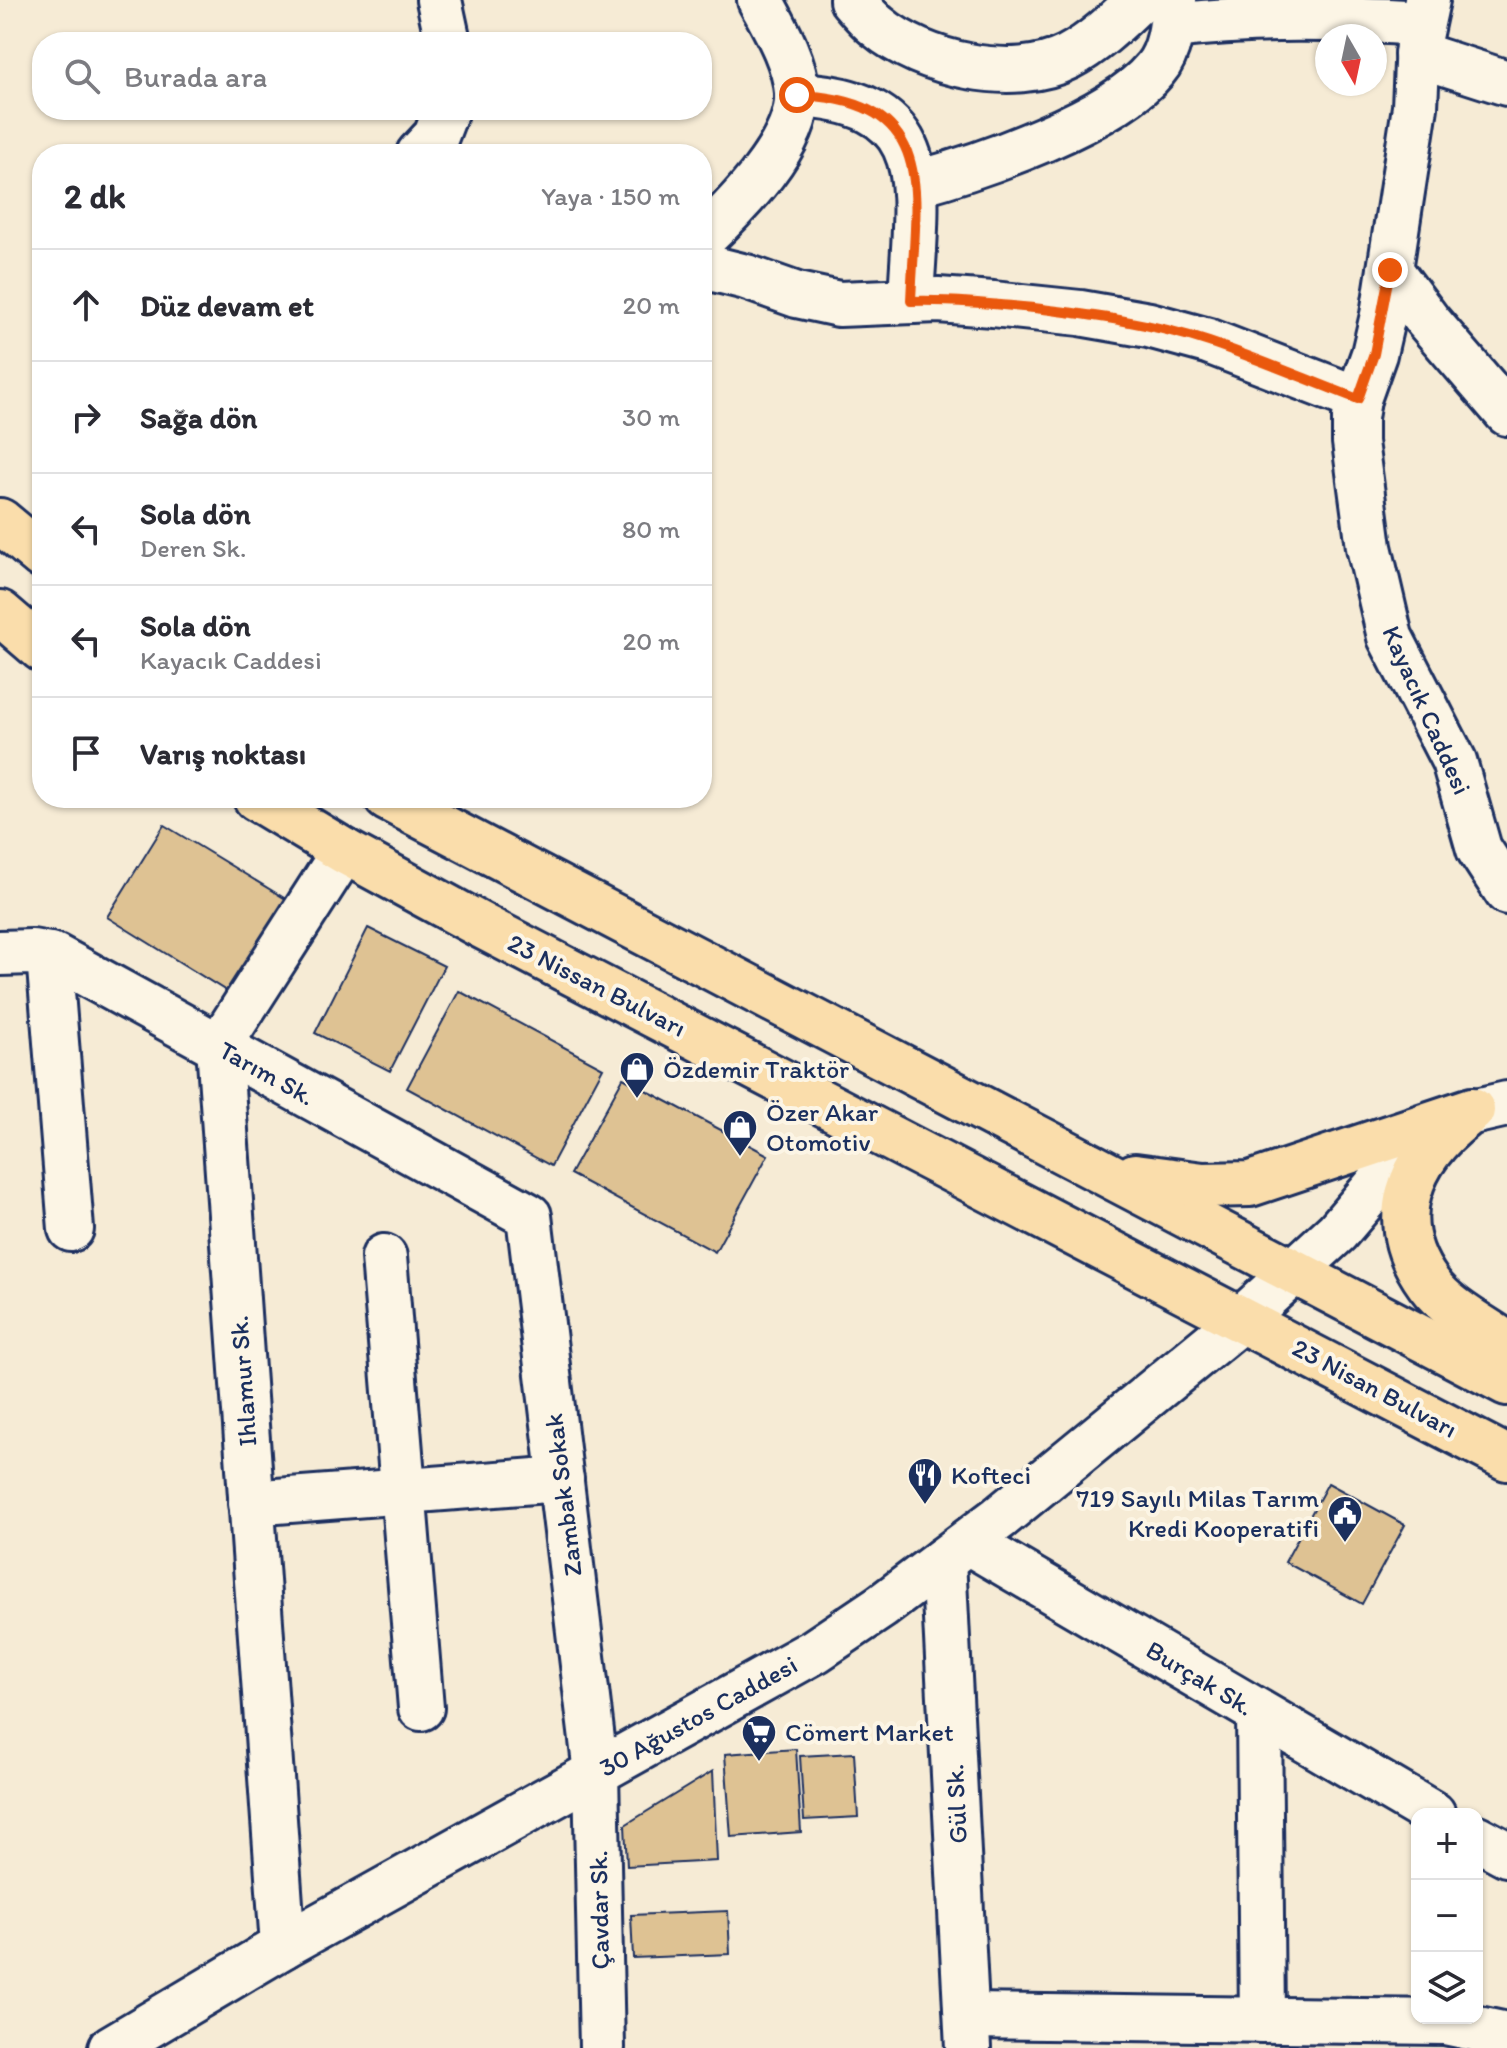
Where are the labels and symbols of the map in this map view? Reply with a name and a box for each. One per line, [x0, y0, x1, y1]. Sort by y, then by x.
north arrow [1315, 24, 1387, 96]
route start [779, 77, 815, 113]
route end [1372, 252, 1408, 288]
street label: Kayacık Caddesi [1375, 621, 1479, 799]
street label: 23 Nissan Bulvarı [503, 926, 691, 1044]
street label: Tarım Sk. [214, 1034, 320, 1112]
shop icon: Özdemir Traktör [618, 1050, 656, 1100]
place label: Özdemir Traktör [663, 1053, 849, 1085]
place label: Özer Akar Otomotiv [766, 1096, 879, 1158]
shop icon: Özer Akar Otomotiv [721, 1108, 759, 1158]
street label: Ihlamur Sk. [222, 1314, 264, 1448]
street label: 23 Nisan Bulvarı [1287, 1331, 1463, 1445]
street label: Zambak Sokak [537, 1412, 589, 1578]
restaurant icon: Kofteci [906, 1456, 944, 1506]
place label: Kofteci [951, 1459, 1031, 1491]
place label: 719 Sayılı Milas Tarım Kredi Kooperatifi [1076, 1482, 1319, 1544]
public building icon: 719 Sayılı Milas Tarım Kredi Kooperatifi [1326, 1494, 1364, 1544]
street label: Burçak Sk. [1140, 1633, 1260, 1723]
street label: 30 Ağustos Caddesi [593, 1648, 803, 1784]
supermarket icon: Cömert Market [740, 1713, 778, 1763]
place label: Cömert Market [785, 1716, 954, 1748]
street label: Gül Sk. [938, 1763, 974, 1845]
street label: Çavdar Sk. [582, 1850, 616, 1970]

